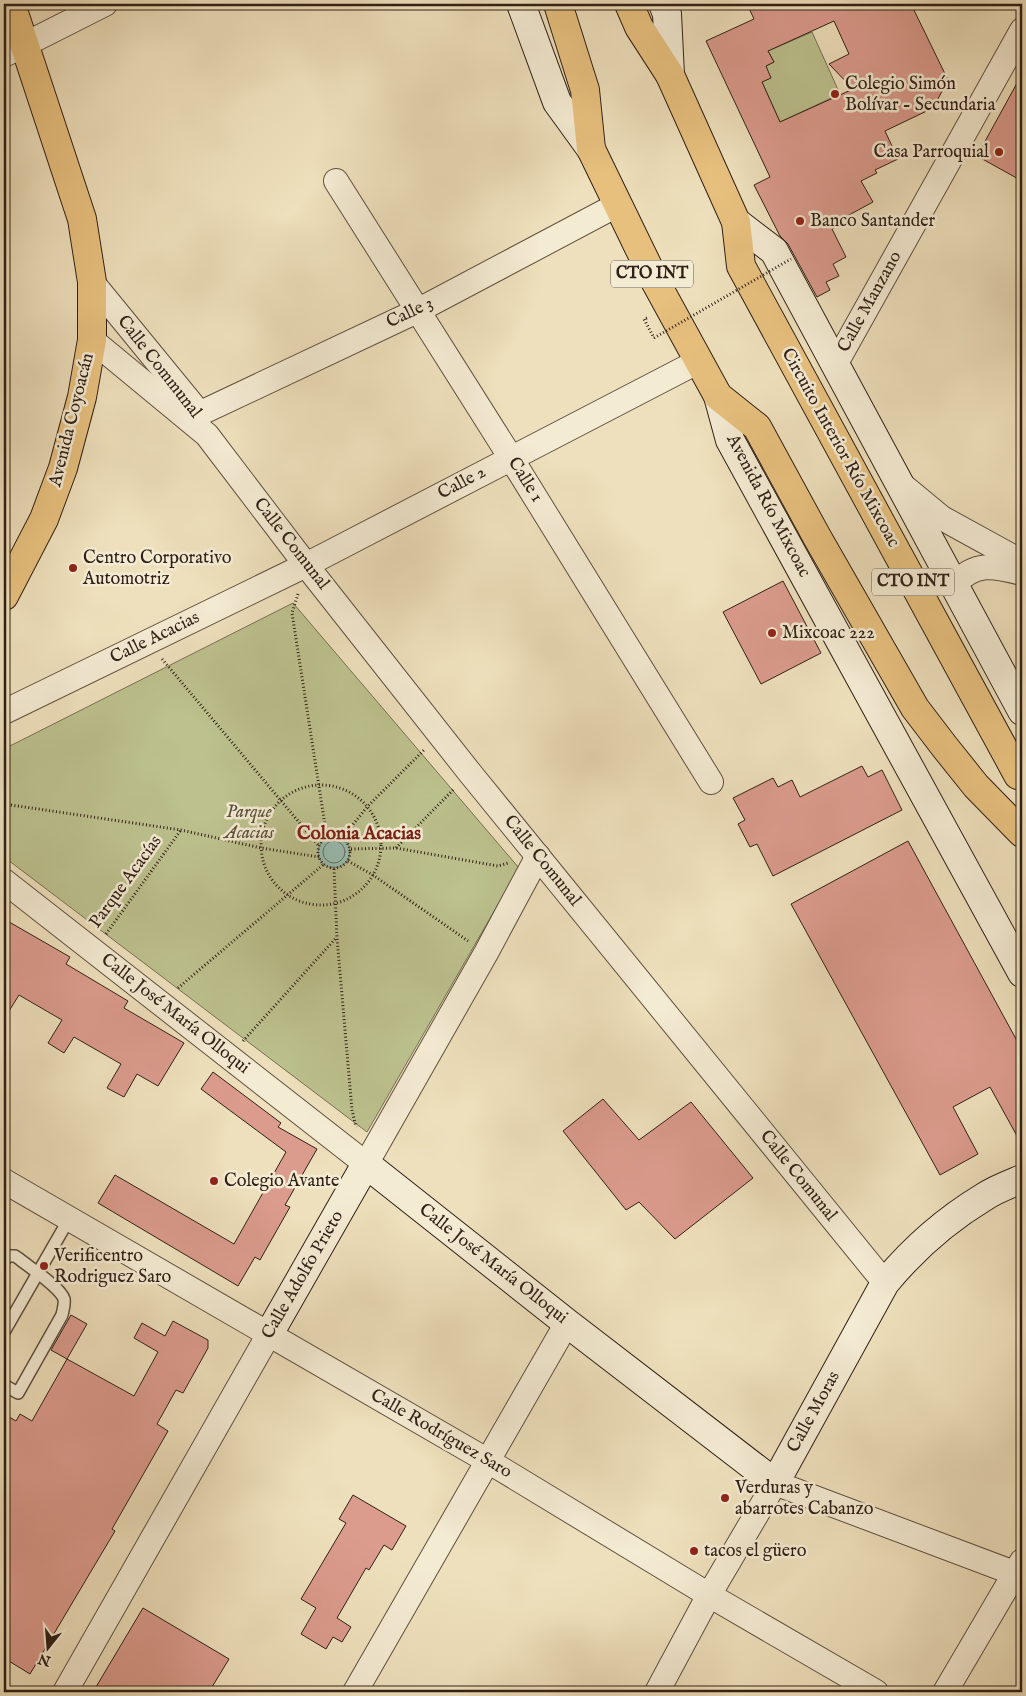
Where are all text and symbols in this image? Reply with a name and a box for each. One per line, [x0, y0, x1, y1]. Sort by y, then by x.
place label: Colegio Simón Bolívar - Secundaria [845, 73, 996, 117]
marker: Colegio Simón Bolívar - Secundaria [829, 88, 841, 100]
place label: Casa Parroquial [874, 141, 989, 164]
marker: Casa Parroquial [993, 146, 1005, 158]
place label: Banco Santander [810, 210, 936, 233]
marker: Banco Santander [794, 215, 806, 227]
street label: Calle Manzano [833, 247, 907, 357]
road number: CTO INT [611, 260, 693, 288]
street label: Calle 3 [383, 292, 437, 334]
street label: Calle Communal [112, 311, 206, 423]
street label: Circuito Interior Río Mixcoac [776, 344, 905, 552]
street label: Avenida Coyoacán [44, 350, 100, 490]
street label: Avenida Río Mixcoac [720, 430, 816, 582]
street label: Calle 1 [502, 453, 548, 507]
street label: Calle 2 [434, 461, 490, 505]
street label: Calle Comunal [248, 493, 334, 595]
place label: Centro Corporativo Automotriz [82, 547, 232, 591]
marker: Centro Corporativo Automotriz [67, 562, 79, 574]
road number: CTO INT [872, 568, 954, 596]
street label: Calle Acacias [106, 606, 204, 670]
place label: Mixcoac 222 [782, 622, 875, 645]
marker: Mixcoac 222 [766, 627, 778, 639]
park label: Parque Acacias [222, 801, 275, 845]
street label: Calle Comunal [498, 811, 586, 911]
district label: Colonia Acacias [297, 822, 421, 846]
street label: Parque Acacías [85, 831, 167, 933]
street label: Calle José María Olloqui [96, 949, 254, 1079]
street label: Calle Comunal [754, 1126, 842, 1226]
place label: Colegio Avante [224, 1170, 339, 1193]
marker: Colegio Avante [208, 1175, 220, 1187]
street label: Calle José María Olloqui [414, 1199, 572, 1329]
street label: Calle Adolfo Prieto [257, 1206, 349, 1343]
place label: Verificentro Rodriguez Saro [53, 1245, 172, 1289]
marker: Verificentro Rodriguez Saro [38, 1260, 50, 1272]
street label: Calle Moras [782, 1367, 846, 1457]
street label: Calle Rodríguez Saro [366, 1384, 516, 1484]
place label: Verduras y abarrotes Cabanzo [734, 1477, 874, 1521]
marker: Verduras y abarrotes Cabanzo [719, 1492, 731, 1504]
place label: tacos el güero [704, 1540, 807, 1563]
marker: tacos el güero [688, 1545, 700, 1557]
north arrow [22, 1624, 72, 1674]
text: N [36, 1649, 54, 1670]

